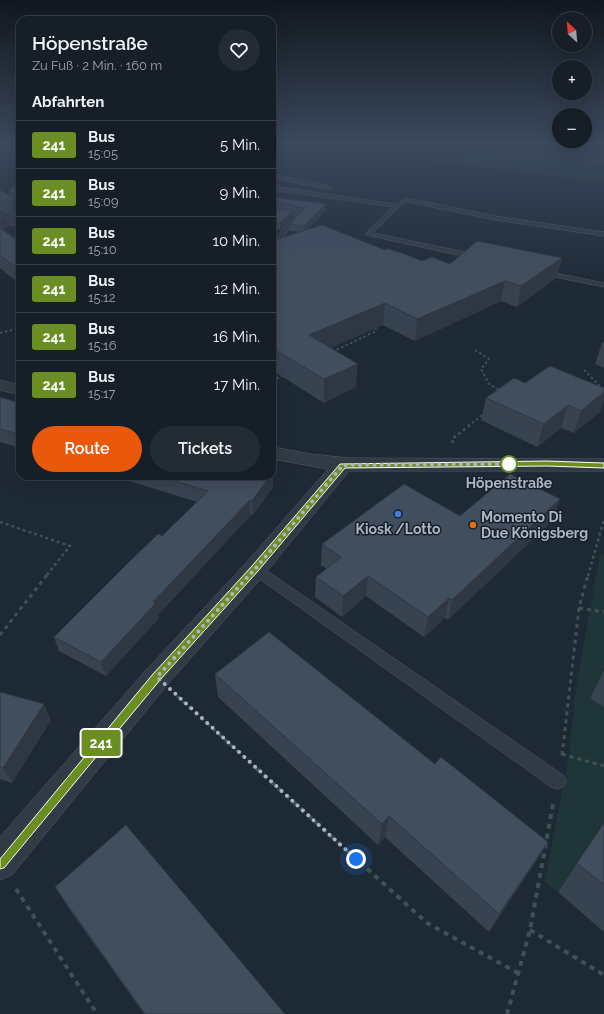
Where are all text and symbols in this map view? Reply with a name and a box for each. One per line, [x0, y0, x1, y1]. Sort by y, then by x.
north arrow [552, 12, 592, 52]
map controls [552, 12, 592, 148]
button: heart [218, 29, 260, 71]
text: Höpenstraße [32, 32, 148, 54]
text: Zu Fuß · 2 Min. · 160 m [32, 58, 162, 73]
button: + [552, 60, 592, 100]
text: Abfahrten [32, 93, 104, 111]
button: − [552, 108, 592, 148]
text: Bus [88, 128, 115, 146]
text: 5 Min. [220, 136, 260, 154]
text: 241 [43, 137, 65, 153]
text: 15:05 [88, 146, 118, 161]
text: Bus [88, 176, 115, 194]
text: 9 Min. [219, 184, 260, 202]
text: 241 [43, 185, 65, 201]
text: 15:09 [88, 194, 119, 209]
text: Bus [88, 224, 115, 242]
text: 10 Min. [213, 232, 260, 250]
text: 241 [43, 233, 65, 249]
text: 15:10 [88, 242, 117, 257]
text: Bus [88, 272, 115, 290]
text: 12 Min. [214, 280, 260, 298]
text: 241 [43, 281, 65, 297]
text: 15:12 [88, 290, 115, 305]
text: Bus [88, 320, 115, 338]
text: 16 Min. [213, 328, 260, 346]
text: 241 [43, 329, 65, 345]
text: 15:16 [88, 338, 117, 353]
text: Bus [88, 368, 115, 386]
text: 17 Min. [214, 376, 260, 394]
text: 241 [43, 377, 65, 393]
text: 15:17 [88, 386, 116, 401]
button: Route [32, 426, 142, 472]
button: Tickets [150, 426, 260, 472]
marker: Höpenstraße [500, 455, 518, 473]
place label: Höpenstraße [466, 475, 553, 491]
marker: Kiosk /Lotto [393, 509, 403, 519]
place label: Momento Di Due Königsberg [481, 509, 588, 541]
marker: Momento Di Due Königsberg [468, 520, 478, 530]
place label: Kiosk /Lotto [356, 521, 441, 537]
line badge: 241 [78, 730, 124, 756]
text: 241 [90, 735, 112, 751]
your location [346, 849, 366, 869]

